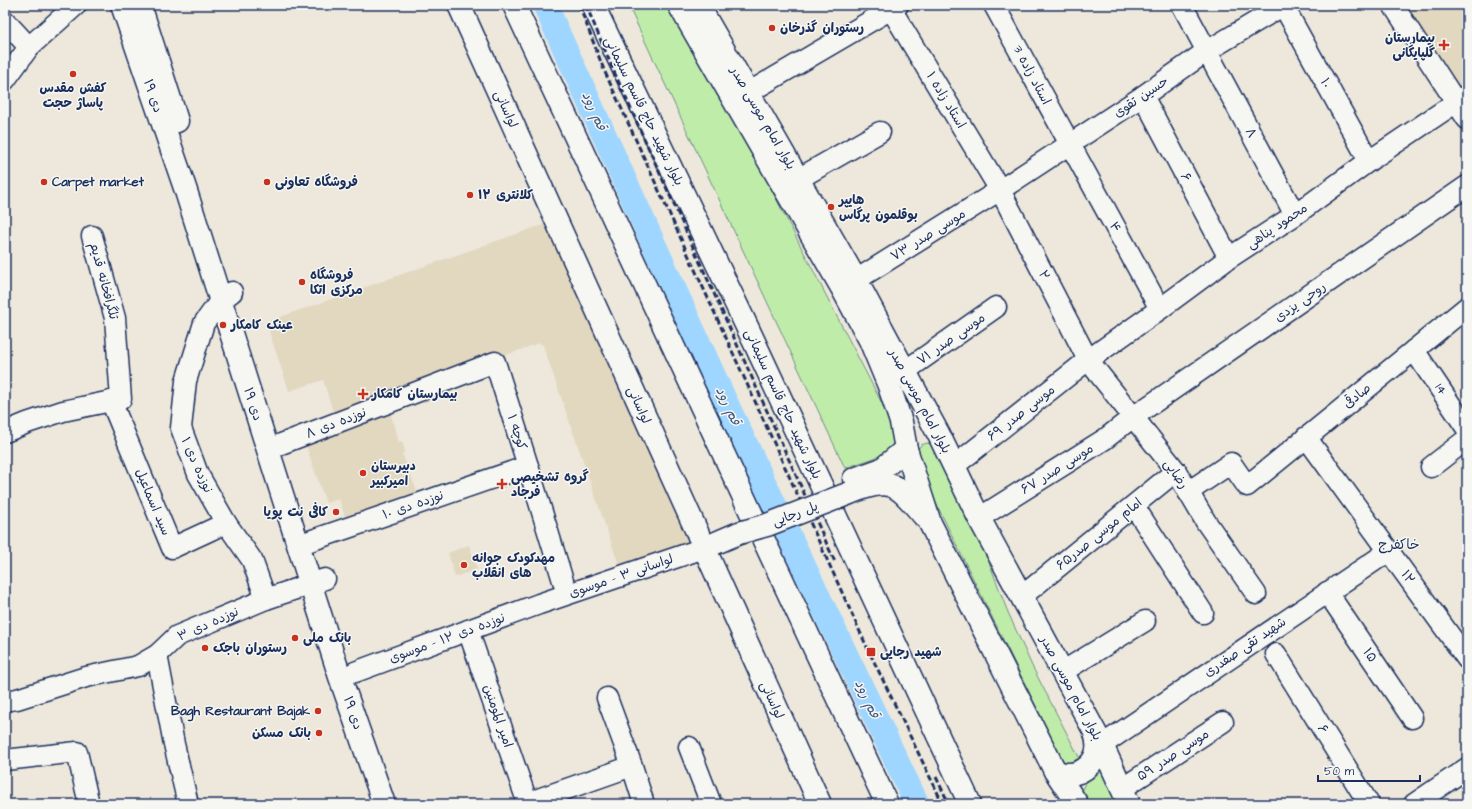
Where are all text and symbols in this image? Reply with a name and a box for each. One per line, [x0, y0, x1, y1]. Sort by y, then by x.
place label: رستوران گذرخان [780, 19, 864, 37]
marker: رستوران گذرخان [767, 23, 777, 33]
place label: بیمارستان گلپایگانی [1385, 29, 1435, 62]
street label: بلوار شهید حاج قاسم سلیمانی [599, 33, 688, 189]
marker: بیمارستان گلپایگانی [1438, 39, 1450, 51]
street label: استاد زاده 3 [1009, 42, 1055, 108]
street label: بلوار امام موسی صدر [725, 62, 800, 174]
street label: استاد زاده ۱ [922, 68, 970, 132]
marker: کفش مقدس پاساژ حجت [68, 69, 78, 79]
street label: حسین تقوی [1110, 72, 1172, 122]
street label: ۱۰ [1316, 75, 1336, 91]
street label: ۱۹ دی [139, 77, 167, 115]
place label: کفش مقدس پاساژ حجت [40, 79, 107, 112]
street label: لواسانی [490, 87, 522, 131]
water label: قم رود [577, 88, 612, 135]
street label: ۸ [1241, 125, 1261, 141]
street label: ۶ [1176, 169, 1196, 185]
place label: Carpet market [52, 173, 145, 192]
place label: فروشگاه تعاونی [275, 173, 358, 191]
marker: Carpet market [39, 177, 49, 187]
marker: فروشگاه تعاونی [262, 177, 272, 187]
place label: کلانتری ۱۲ [478, 186, 533, 204]
marker: کلانتری ۱۲ [465, 190, 475, 200]
place label: هایپر بوقلمون پرگاس [837, 191, 918, 224]
street label: محمود پناهی [1243, 199, 1311, 253]
marker: هایپر بوقلمون پرگاس [826, 202, 836, 212]
street label: موسی صدر ۷۳ [887, 205, 969, 265]
street label: ۴ [1105, 218, 1125, 236]
street label: تلگرافخانه قدیم [84, 240, 123, 322]
place label: فروشگاه مرکزی اتکا [310, 266, 363, 299]
street label: ۲ [1034, 267, 1054, 283]
marker: فروشگاه مرکزی اتکا [297, 277, 307, 287]
street label: روحی یزدی [1271, 278, 1329, 326]
street label: موسی صدر ۷۱ [913, 309, 989, 369]
place label: عینک کامکار [230, 316, 293, 334]
marker: عینک کامکار [218, 320, 228, 330]
street label: بلوار شهید حاج قاسم سلیمانی [739, 326, 826, 482]
street label: بلوار امام موسی صدر [883, 344, 955, 457]
street label: صادقی [1339, 379, 1375, 413]
street label: 14 [1431, 380, 1451, 399]
street label: موسی صدر ۶۹ [983, 381, 1059, 445]
street label: لواسانی [623, 383, 655, 427]
water label: قم رود [710, 383, 746, 430]
street label: ۱۹ دی [239, 385, 267, 423]
place label: بیمارستان کامکار [371, 385, 458, 403]
marker: بیمارستان کامکار [357, 388, 369, 400]
street label: نوزده دی ۸ [303, 403, 369, 443]
street label: کوچه ۱ [503, 412, 531, 453]
street label: نوزده دی ۱ [177, 434, 217, 496]
street label: موسی صدر ۶۷ [1017, 439, 1097, 499]
street label: رضایی [1159, 456, 1193, 492]
place label: دبیرستان امیرکبیر [369, 457, 416, 490]
street label: سید اسماعیل [131, 466, 175, 538]
marker: دبیرستان امیرکبیر [358, 468, 368, 478]
place label: گروه تشخیصی فرجاد [511, 468, 589, 501]
marker: گروه تشخیصی فرجاد [496, 478, 508, 490]
street label: نوزده دی ۱۰ [380, 486, 446, 524]
street label: امام موسی صدر۶۵ [1052, 494, 1147, 575]
street label: پل رجایی [769, 497, 821, 531]
place label: کافی نت پویا [264, 502, 328, 521]
marker: کافی نت پویا [331, 507, 341, 517]
district label: خاکفرج [1378, 535, 1420, 555]
place label: مهدکودک جوانه های انقلاب [472, 549, 555, 582]
street label: لواسانی ۳ - موسوی [566, 550, 676, 602]
marker: مهدکودک جوانه های انقلاب [459, 560, 469, 570]
street label: ۱۲ [1397, 566, 1419, 588]
street label: نوزده دی ۳ [175, 603, 241, 645]
street label: نوزده دی ۱۲ - موسوی [387, 609, 507, 667]
street label: شهید تقی صفدری [1200, 613, 1290, 681]
place label: بانک ملی [303, 629, 352, 647]
street label: بلوار امام موسی صدر [1034, 631, 1106, 744]
marker: بانک ملی [290, 633, 300, 643]
place label: رستوران باجک [213, 639, 287, 657]
marker: رستوران باجک [200, 643, 210, 653]
place label: شهید رجایی [880, 643, 942, 661]
street label: ۱۵ [1359, 644, 1381, 666]
marker: شهید رجایی [865, 646, 877, 658]
water label: قم رود [849, 676, 885, 723]
street label: لواسانی [756, 678, 788, 722]
street label: امیر المومنین [479, 682, 517, 750]
street label: ۱۹ دی [339, 694, 367, 732]
place label: Bagh Restaurant Bajak [171, 702, 311, 722]
marker: Bagh Restaurant Bajak [313, 706, 323, 716]
street label: ۶ [1313, 721, 1333, 737]
place label: بانک مسکن [252, 724, 311, 742]
street label: موسی صدر ۵۹ [1133, 725, 1213, 785]
marker: بانک مسکن [314, 728, 324, 738]
scale bar [1318, 757, 1420, 783]
text: 50 m [1324, 763, 1355, 780]

